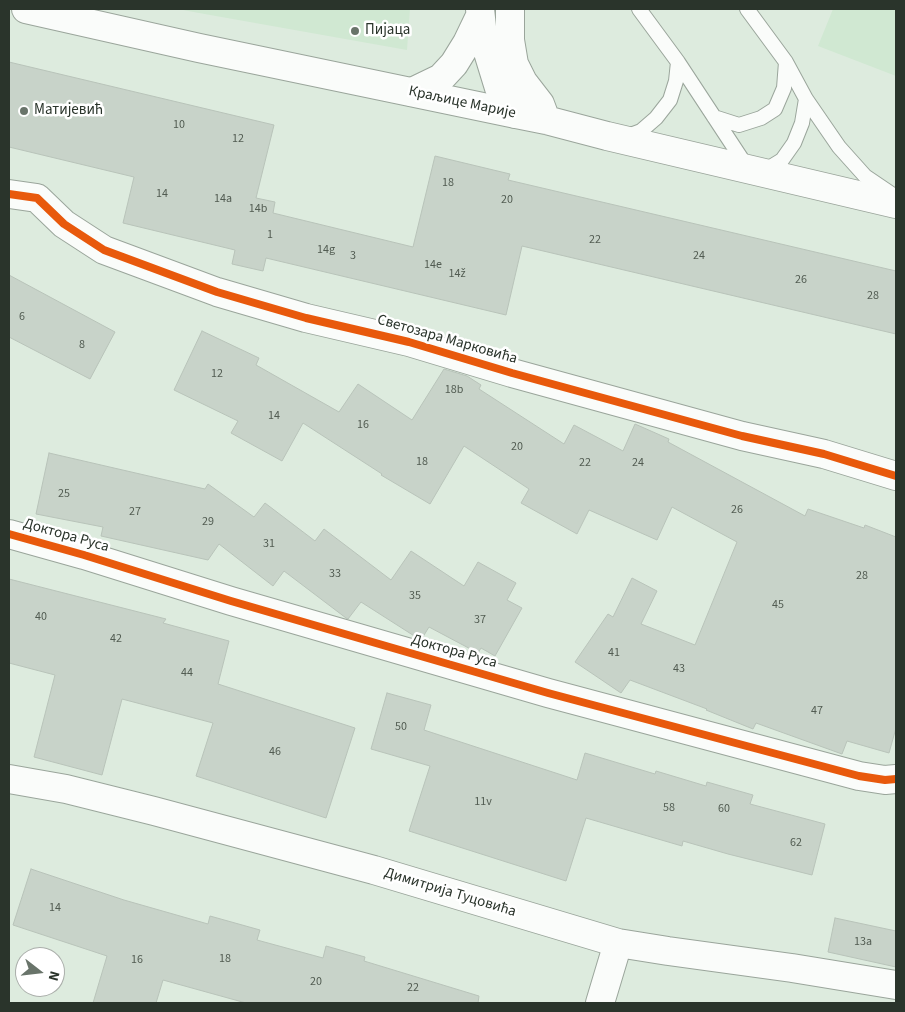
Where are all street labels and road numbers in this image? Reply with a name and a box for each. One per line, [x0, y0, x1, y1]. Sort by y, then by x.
street label: Краљице Марије [407, 83, 517, 123]
street label: Светозара Марковића [375, 311, 519, 369]
street label: Доктора Руса [21, 515, 111, 557]
street label: Доктора Руса [409, 631, 499, 673]
street label: Димитрија Туцовића [382, 864, 518, 922]

